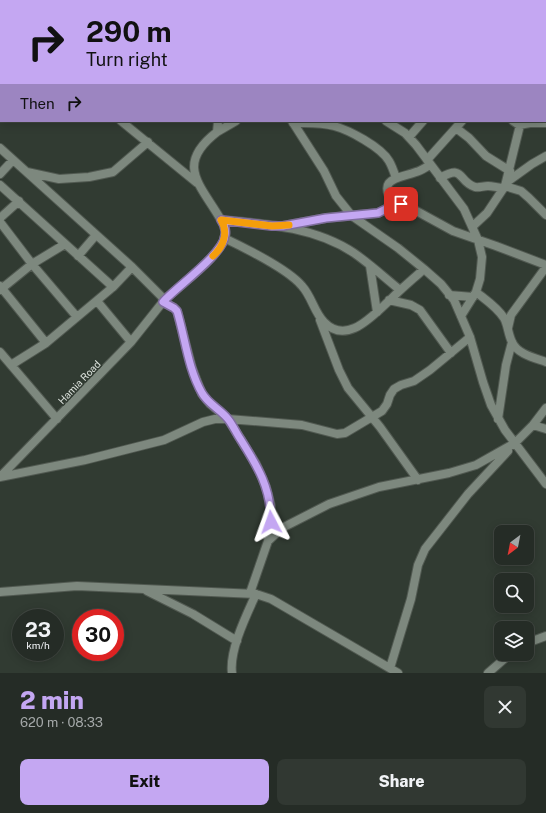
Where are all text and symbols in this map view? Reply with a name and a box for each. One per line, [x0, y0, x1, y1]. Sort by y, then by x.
text: 290 m [86, 15, 172, 48]
icon: right [20, 16, 72, 68]
text: Turn right [86, 49, 168, 70]
icon: right [63, 92, 85, 114]
text: Then [20, 95, 55, 112]
pin [384, 187, 418, 221]
icon: arrive [390, 193, 412, 215]
street label: Hamia Road [55, 358, 103, 406]
position arrow [250, 501, 292, 543]
north arrow [494, 525, 534, 565]
map controls [494, 525, 534, 661]
button: search [494, 573, 534, 613]
speed limit sign: 30 [72, 609, 124, 661]
text: 23 [25, 618, 51, 642]
button: layers [494, 621, 534, 661]
text: km/h [26, 639, 50, 651]
text: 2 min [20, 686, 84, 714]
button: close [484, 686, 526, 728]
text: 620 m · 08:33 [20, 715, 103, 730]
button: Exit [20, 759, 269, 805]
button: Share [277, 759, 526, 805]

